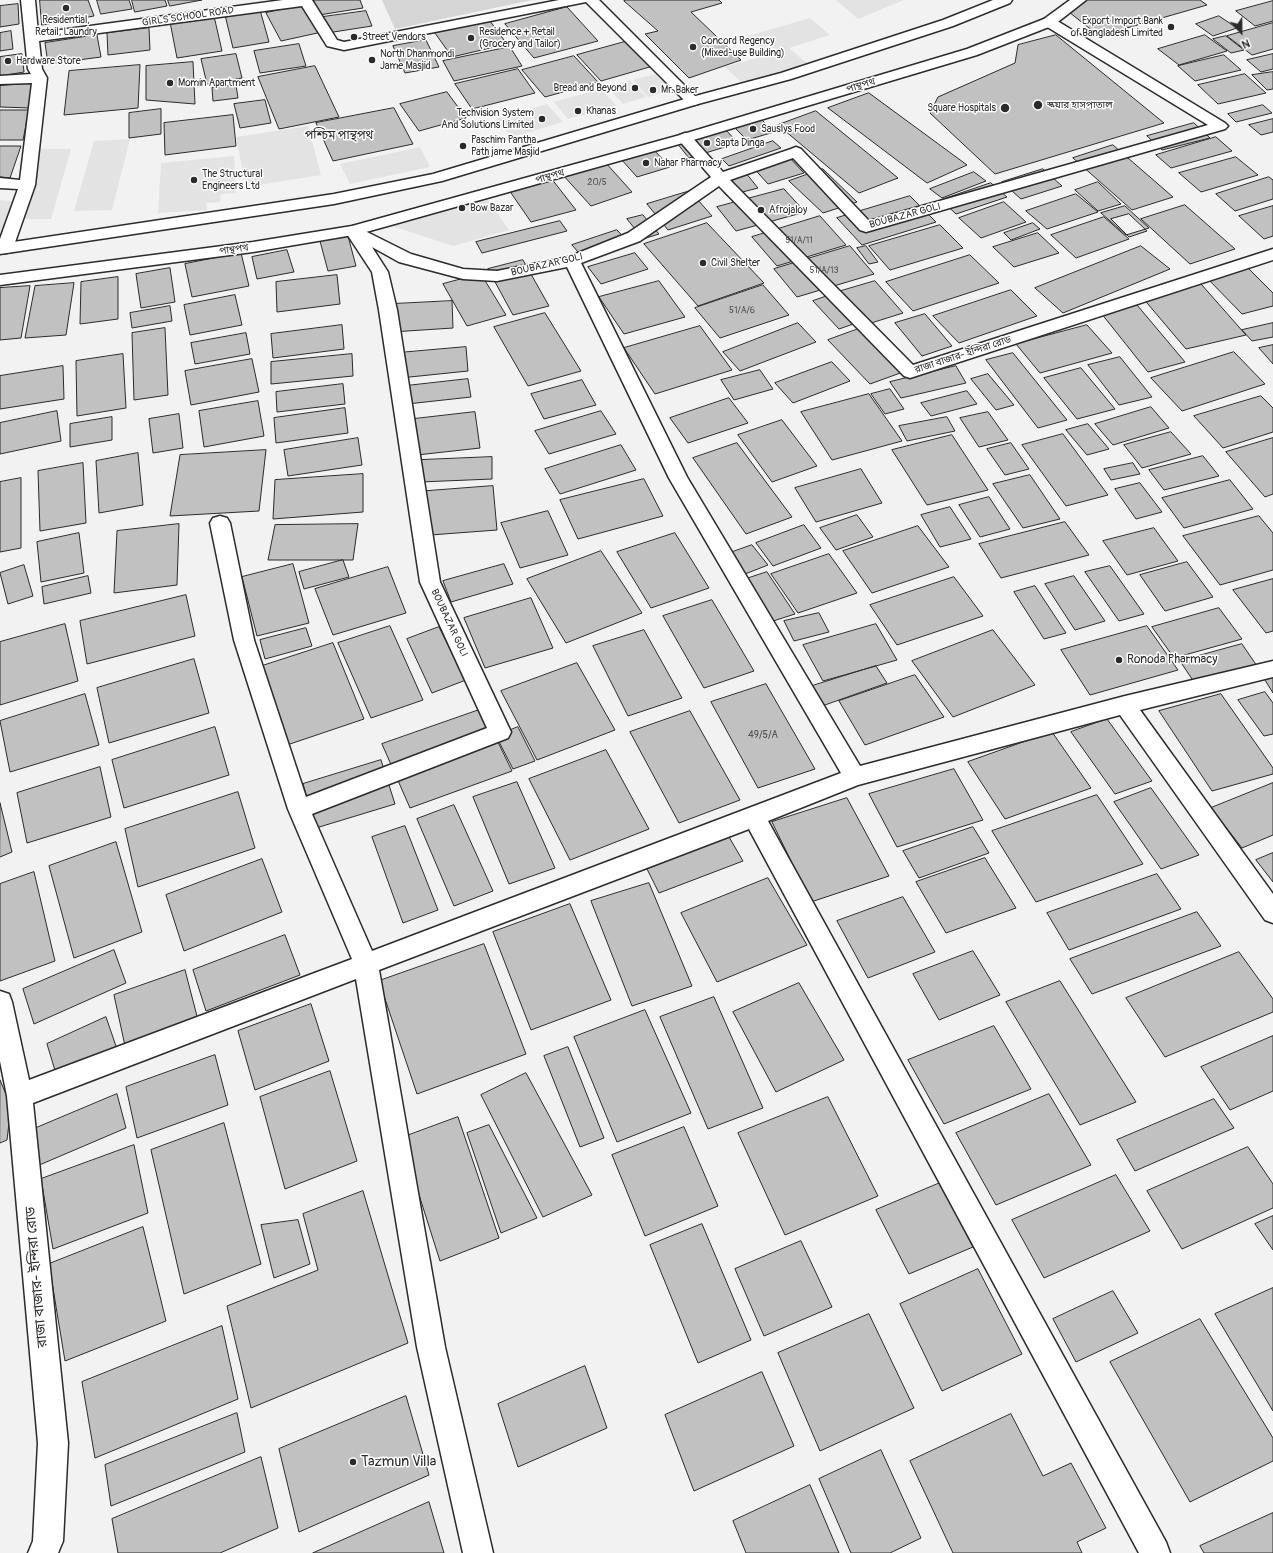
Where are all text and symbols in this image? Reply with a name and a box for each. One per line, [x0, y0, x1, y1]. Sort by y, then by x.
marker: Residential, Retail, Laundry [61, 3, 71, 13]
street label: GIRLS SCHOOL ROAD [141, 5, 235, 29]
north arrow [1221, 12, 1261, 52]
place label: Residential, Retail, Laundry [35, 14, 97, 38]
place label: Export Import Bank of Bangladesh Limited [1071, 15, 1163, 38]
marker: Export Import Bank of Bangladesh Limited [1166, 22, 1176, 32]
place label: Residence + Retail (Grocery and Tailor) [479, 26, 561, 50]
place label: Street Vendors [362, 31, 426, 43]
marker: Street Vendors [349, 32, 359, 42]
marker: Residence + Retail (Grocery and Tailor) [466, 33, 476, 43]
place label: Concord Regency (Mixed-use Building) [701, 35, 784, 58]
text: N [1240, 36, 1252, 51]
marker: Concord Regency (Mixed-use Building) [688, 42, 698, 52]
place label: North Dhanmondi Jame Masjid [380, 48, 454, 72]
place label: Hardware Store [16, 55, 81, 67]
marker: North Dhanmondi Jame Masjid [367, 55, 377, 65]
marker: Hardware Store [3, 56, 13, 66]
street label: পান্থপথ [845, 76, 877, 96]
place label: Momin Apartment [178, 77, 255, 89]
marker: Momin Apartment [165, 78, 175, 88]
place label: Bread and Beyond [554, 82, 627, 94]
marker: Bread and Beyond [630, 83, 640, 93]
place label: Mr. Baker [661, 84, 699, 96]
marker: Mr. Baker [648, 85, 658, 95]
marker: স্কয়ার হাসপাতাল [1032, 99, 1044, 111]
place label: স্কয়ার হাসপাতাল [1047, 99, 1113, 111]
place label: Square Hospitals [927, 102, 996, 114]
marker: Square Hospitals [999, 102, 1011, 114]
place label: Khanas [586, 105, 616, 117]
marker: Khanas [573, 106, 583, 116]
place label: Techvision System And Solutions Limited [441, 107, 534, 130]
marker: Techvision System And Solutions Limited [537, 114, 547, 124]
place label: Sauslys Food [761, 123, 815, 135]
marker: Sauslys Food [748, 124, 758, 134]
district label: পশ্চিম পান্থপথ [305, 129, 373, 143]
place label: Paschim Pantha Path jame Masjid [471, 134, 540, 158]
place label: Sapta Dinga [715, 137, 764, 149]
marker: Sapta Dinga [702, 138, 712, 148]
marker: Paschim Pantha Path jame Masjid [458, 141, 468, 151]
place label: Nahar Pharmacy [654, 157, 722, 169]
marker: Nahar Pharmacy [641, 158, 651, 168]
street label: পান্থপথ [534, 167, 566, 187]
place label: The Structural Engineers Ltd [202, 168, 263, 192]
marker: The Structural Engineers Ltd [189, 175, 199, 185]
house number: 20/5 [587, 178, 607, 188]
street label: BOUBAZAR GOLI [868, 201, 942, 231]
place label: Bow Bazar [470, 202, 514, 214]
marker: Bow Bazar [457, 203, 467, 213]
place label: Afrojaloy [769, 204, 807, 216]
marker: Afrojaloy [756, 205, 766, 215]
house number: 51/A/11 [785, 236, 813, 246]
street label: পান্থপথ [219, 242, 249, 258]
street label: BOUBAZAR GOLI [510, 251, 584, 279]
place label: Civil Shelter [711, 257, 760, 269]
marker: Civil Shelter [698, 258, 708, 268]
house number: 51/A/13 [809, 266, 839, 276]
house number: 51/A/6 [729, 306, 755, 316]
street label: রাজা বাজার- ইন্দিরা রোড [913, 334, 1013, 376]
street label: BOUBAZAR GOLI [428, 587, 470, 659]
place label: Ronoda Pharmacy [1127, 653, 1217, 667]
marker: Ronoda Pharmacy [1114, 655, 1124, 665]
house number: 49/5/A [748, 729, 778, 741]
street label: রাজা বাজার- ইন্দিরা রোড [22, 1206, 52, 1348]
place label: Tazmun Villa [361, 1454, 436, 1470]
marker: Tazmun Villa [348, 1457, 358, 1467]

